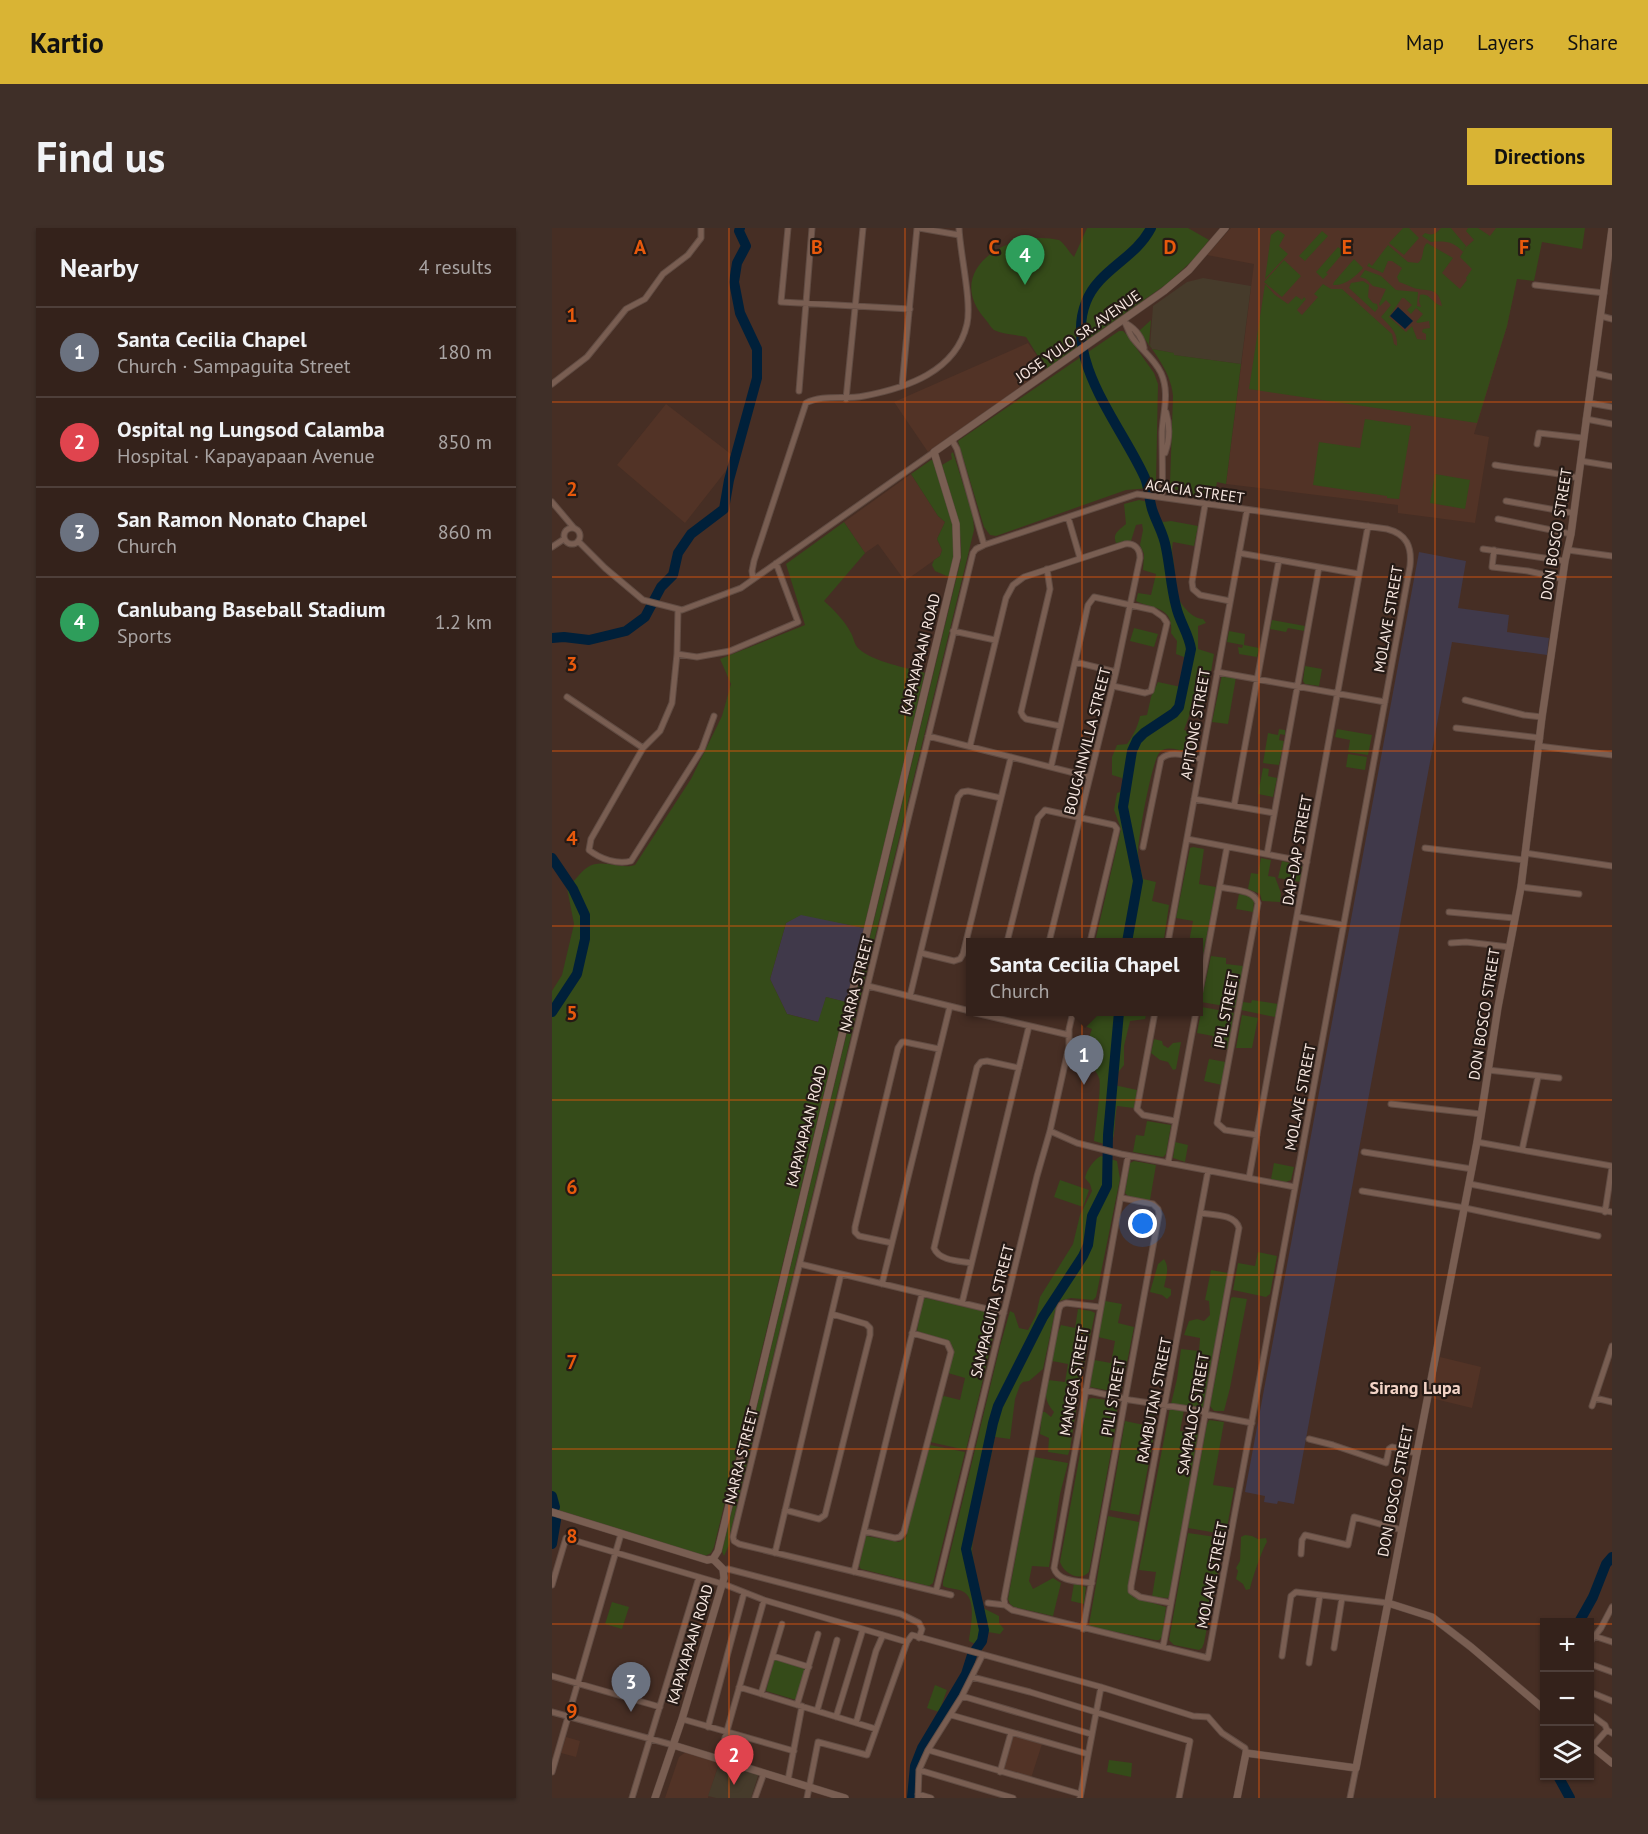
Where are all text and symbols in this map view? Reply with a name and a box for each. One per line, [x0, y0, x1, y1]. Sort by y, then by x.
text: Kartio [30, 24, 104, 61]
text: Map [1406, 29, 1444, 56]
text: Layers [1477, 29, 1534, 56]
text: Share [1567, 29, 1618, 56]
button: Directions [1467, 128, 1612, 185]
text: Find us [36, 129, 165, 184]
text: A [634, 234, 647, 260]
text: B [811, 234, 823, 260]
text: C [988, 234, 1000, 260]
text: D [1164, 234, 1177, 260]
text: E [1342, 234, 1352, 260]
text: F [1519, 234, 1529, 260]
pin: 4 [1006, 236, 1044, 285]
text: Nearby [60, 251, 138, 284]
text: 4 results [419, 254, 492, 280]
street label: JOSE YULO SR. AVENUE [1011, 286, 1144, 387]
text: 1 [566, 302, 578, 328]
text: Santa Cecilia Chapel [117, 325, 307, 353]
text: 1 [74, 339, 85, 365]
text: 180 m [438, 339, 492, 365]
text: Church · Sampaguita Street [117, 353, 350, 379]
text: Ospital ng Lungsod Calamba [117, 415, 385, 443]
text: 2 [74, 429, 85, 455]
text: 850 m [438, 429, 492, 455]
text: Hospital · Kapayapaan Avenue [117, 443, 375, 469]
street label: DON BOSCO STREET [1536, 466, 1576, 601]
street label: ACACIA STREET [1144, 475, 1246, 507]
text: 2 [566, 476, 578, 502]
text: San Ramon Nonato Chapel [117, 505, 367, 533]
text: 3 [74, 519, 85, 545]
text: 860 m [438, 519, 492, 545]
text: Church [117, 533, 177, 559]
street label: MOLAVE STREET [1369, 563, 1407, 674]
street label: KAPAYAPAAN ROAD [896, 591, 944, 717]
text: Canlubang Baseball Stadium [117, 595, 385, 623]
text: 4 [74, 609, 85, 635]
text: 1.2 km [435, 609, 492, 635]
text: Sports [117, 623, 172, 649]
text: 3 [566, 651, 578, 677]
street label: BOUGAINVILLA STREET [1059, 665, 1115, 817]
street label: APITONG STREET [1176, 666, 1214, 781]
street label: DAP-DAP STREET [1278, 793, 1316, 907]
text: 4 [566, 825, 578, 851]
street label: NARRA STREET [835, 933, 877, 1034]
popup [966, 938, 1203, 1016]
street label: DON BOSCO STREET [1464, 946, 1504, 1081]
text: Santa Cecilia Chapel [990, 950, 1179, 978]
street label: IPIL STREET [1209, 969, 1243, 1050]
text: Church [990, 978, 1050, 1004]
text: 5 [566, 1000, 578, 1026]
pin: 1 [1064, 1036, 1104, 1085]
street label: MOLAVE STREET [1280, 1041, 1320, 1152]
street label: KAPAYAPAAN ROAD [782, 1063, 830, 1189]
text: 6 [566, 1174, 578, 1200]
your location [1128, 1209, 1157, 1238]
street label: SAMPAGUITA STREET [966, 1242, 1018, 1380]
street label: MANGGA STREET [1055, 1324, 1093, 1437]
street label: RAMBUTAN STREET [1133, 1335, 1176, 1464]
text: 7 [566, 1349, 578, 1375]
street label: SAMPALOC STREET [1173, 1351, 1213, 1476]
street label: PILI STREET [1097, 1356, 1129, 1437]
district label: Sirang Lupa [1369, 1376, 1461, 1399]
street label: NARRA STREET [720, 1405, 762, 1506]
street label: DON BOSCO STREET [1373, 1423, 1417, 1558]
street label: MOLAVE STREET [1192, 1519, 1232, 1630]
text: 8 [566, 1523, 578, 1549]
street label: KAPAYAPAAN ROAD [663, 1582, 717, 1706]
map controls [1540, 1618, 1594, 1780]
button: + [1540, 1618, 1594, 1672]
pin: 3 [612, 1662, 650, 1712]
button: − [1540, 1672, 1594, 1726]
text: 9 [566, 1698, 578, 1724]
button: layers [1540, 1726, 1594, 1780]
pin: 2 [714, 1736, 753, 1785]

